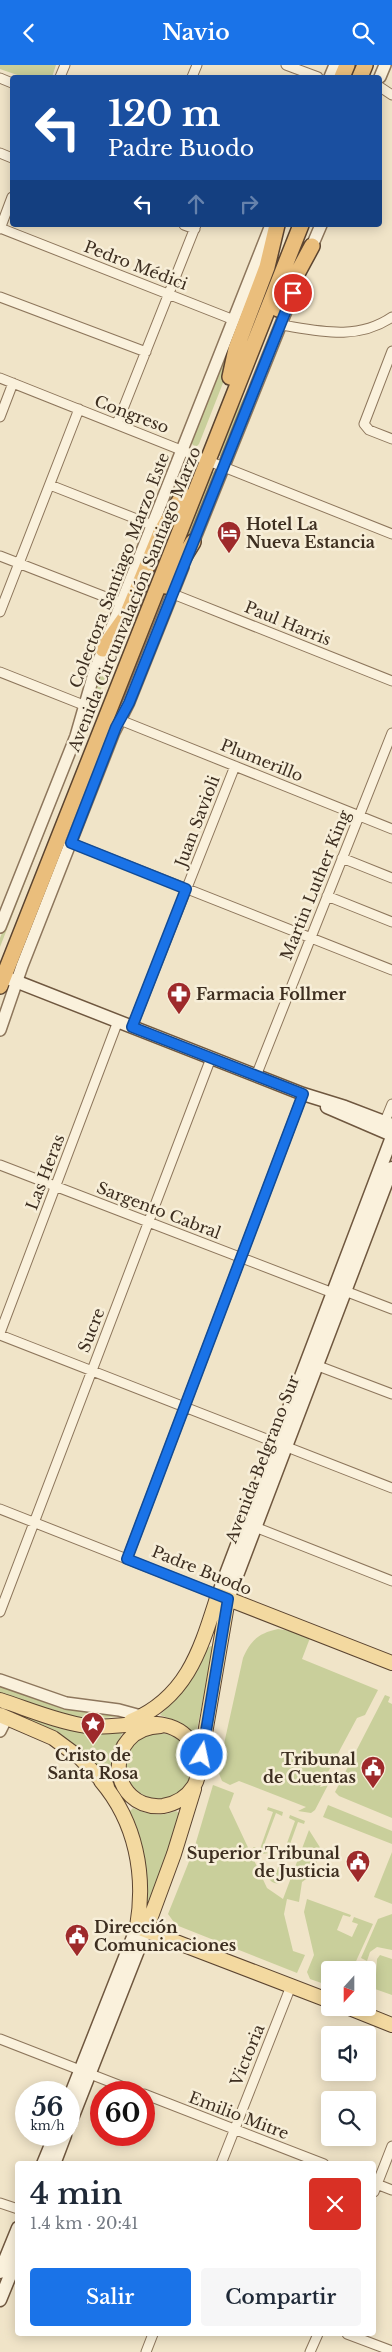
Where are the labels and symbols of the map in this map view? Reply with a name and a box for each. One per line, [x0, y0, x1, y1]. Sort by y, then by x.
street label: Pedro Médici [81, 236, 191, 294]
pin [272, 272, 314, 314]
street label: Congreso [92, 391, 172, 437]
street label: Avenida Circunvalación Santiago Marzo [63, 443, 205, 755]
street label: Colectora Santiago Marzo Este [65, 449, 173, 691]
place label: Hotel La Nueva Estancia [246, 514, 375, 552]
hotel icon: Hotel La Nueva Estancia [216, 520, 242, 554]
street label: Paul Harris [242, 597, 334, 649]
street label: Plumerillo [218, 734, 306, 786]
street label: Juan Savioli [170, 772, 224, 871]
street label: Martin Luther King [276, 807, 354, 963]
pharmacy icon: Farmacia Follmer [166, 981, 192, 1015]
place label: Farmacia Follmer [196, 984, 346, 1004]
street label: Las Heras [21, 1131, 69, 1213]
street label: Sargento Cabral [94, 1177, 224, 1243]
street label: Sucre [73, 1305, 109, 1355]
street label: Avenida Belgrano Sur [220, 1372, 303, 1547]
street label: Padre Buodo [149, 1541, 255, 1599]
place icon: Cristo de Santa Rosa [80, 1711, 106, 1745]
position arrow [175, 1728, 227, 1780]
place label: Cristo de Santa Rosa [47, 1745, 139, 1783]
place label: Tribunal de Cuentas [263, 1749, 356, 1787]
public building icon: Tribunal de Cuentas [360, 1755, 386, 1789]
place label: Superior Tribunal de Justicia [187, 1843, 340, 1881]
public building icon: Superior Tribunal de Justicia [345, 1849, 371, 1883]
place label: Dirección Comunicaciones [94, 1917, 236, 1955]
public building icon: Dirección Comunicaciones [64, 1923, 90, 1957]
north arrow [321, 1961, 376, 2016]
street label: Victoria [225, 2021, 268, 2090]
speed limit sign: 60 [90, 2081, 155, 2146]
street label: Emilio Mitre [186, 2087, 292, 2143]

